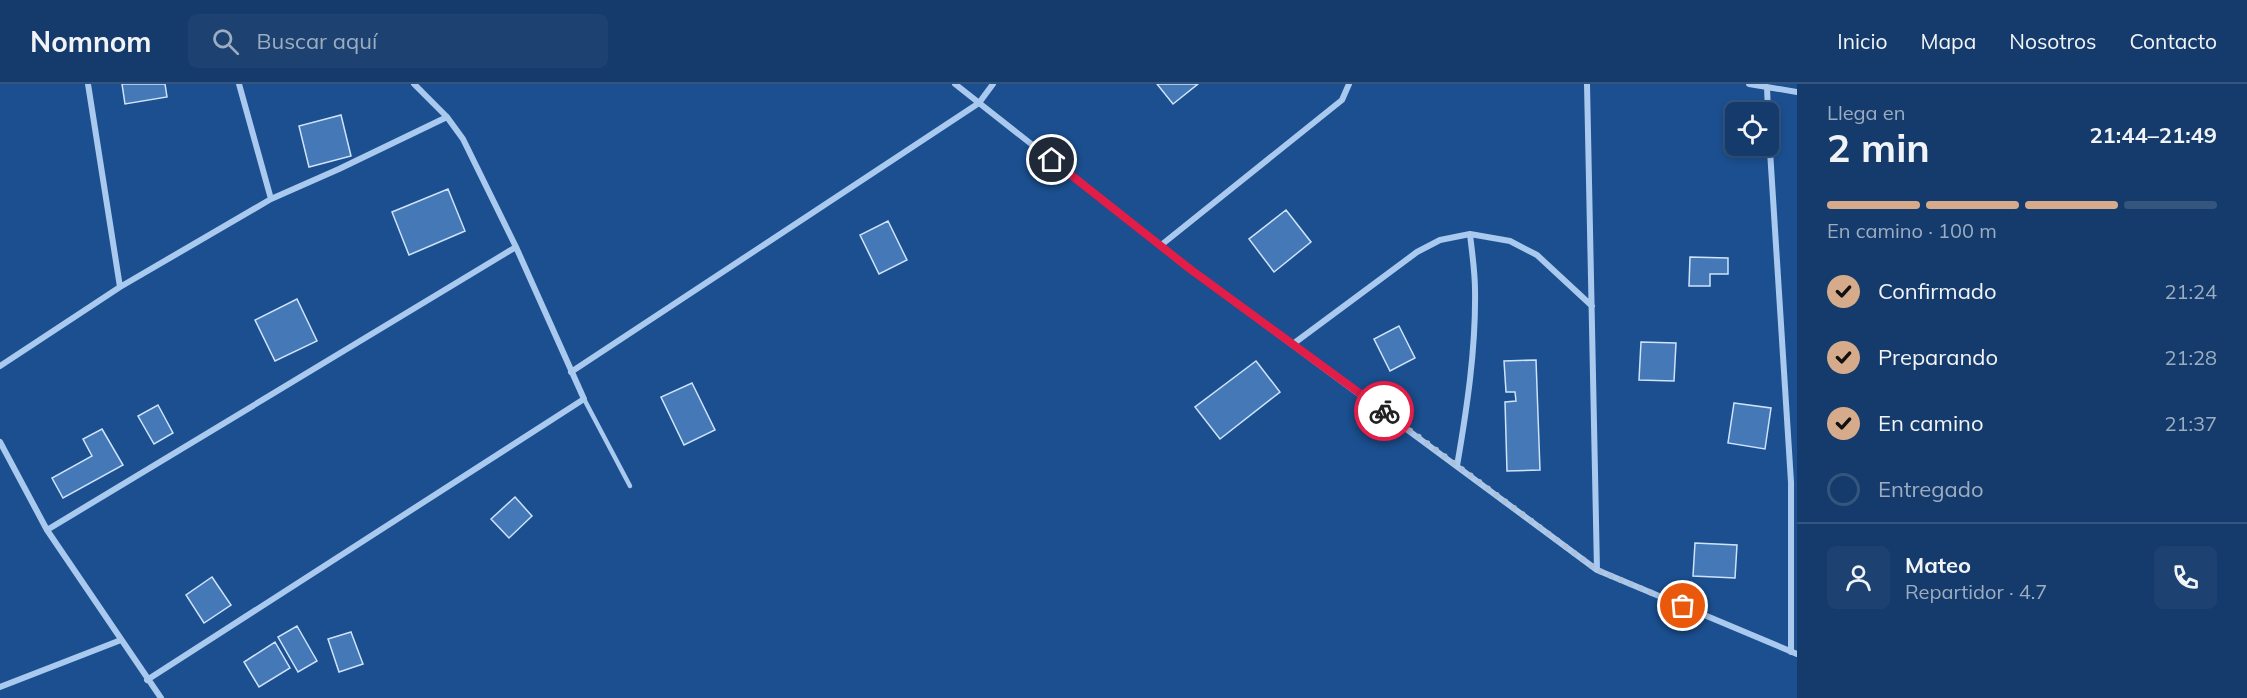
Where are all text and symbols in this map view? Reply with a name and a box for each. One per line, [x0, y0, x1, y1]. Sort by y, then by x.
search box [188, 14, 608, 68]
text: Nomnom [30, 24, 152, 59]
icon: search [209, 25, 242, 58]
text: Buscar aquí [257, 27, 377, 55]
text: Inicio [1837, 28, 1887, 54]
text: Mapa [1920, 28, 1976, 54]
text: Nosotros [2009, 28, 2096, 54]
text: Contacto [2129, 28, 2217, 54]
text: Llega en [1827, 100, 1905, 125]
map controls [1725, 102, 1779, 156]
button: locate [1725, 102, 1779, 156]
text: 21:44–21:49 [2089, 121, 2217, 149]
text: 2 min [1827, 123, 1930, 172]
pin [1026, 134, 1077, 185]
icon: home [1035, 143, 1068, 176]
text: En camino · 100 m [1827, 218, 1997, 243]
icon: check [1827, 275, 1860, 308]
text: Confirmado [1878, 277, 1997, 305]
text: 21:24 [2164, 279, 2217, 304]
icon: check [1827, 341, 1860, 374]
text: Preparando [1878, 343, 1998, 371]
text: 21:28 [2164, 345, 2217, 370]
courier [1354, 381, 1414, 441]
icon: bike [1368, 395, 1401, 428]
icon: check [1827, 407, 1860, 440]
text: En camino [1878, 409, 1984, 437]
text: 21:37 [2164, 411, 2217, 436]
text: Entregado [1878, 475, 1984, 503]
button: person [1827, 546, 1890, 609]
button: phone [2154, 546, 2217, 609]
text: Mateo [1905, 551, 1971, 579]
text: Repartidor · 4.7 [1905, 579, 2047, 604]
pin [1657, 580, 1708, 631]
icon: bag [1666, 589, 1699, 622]

